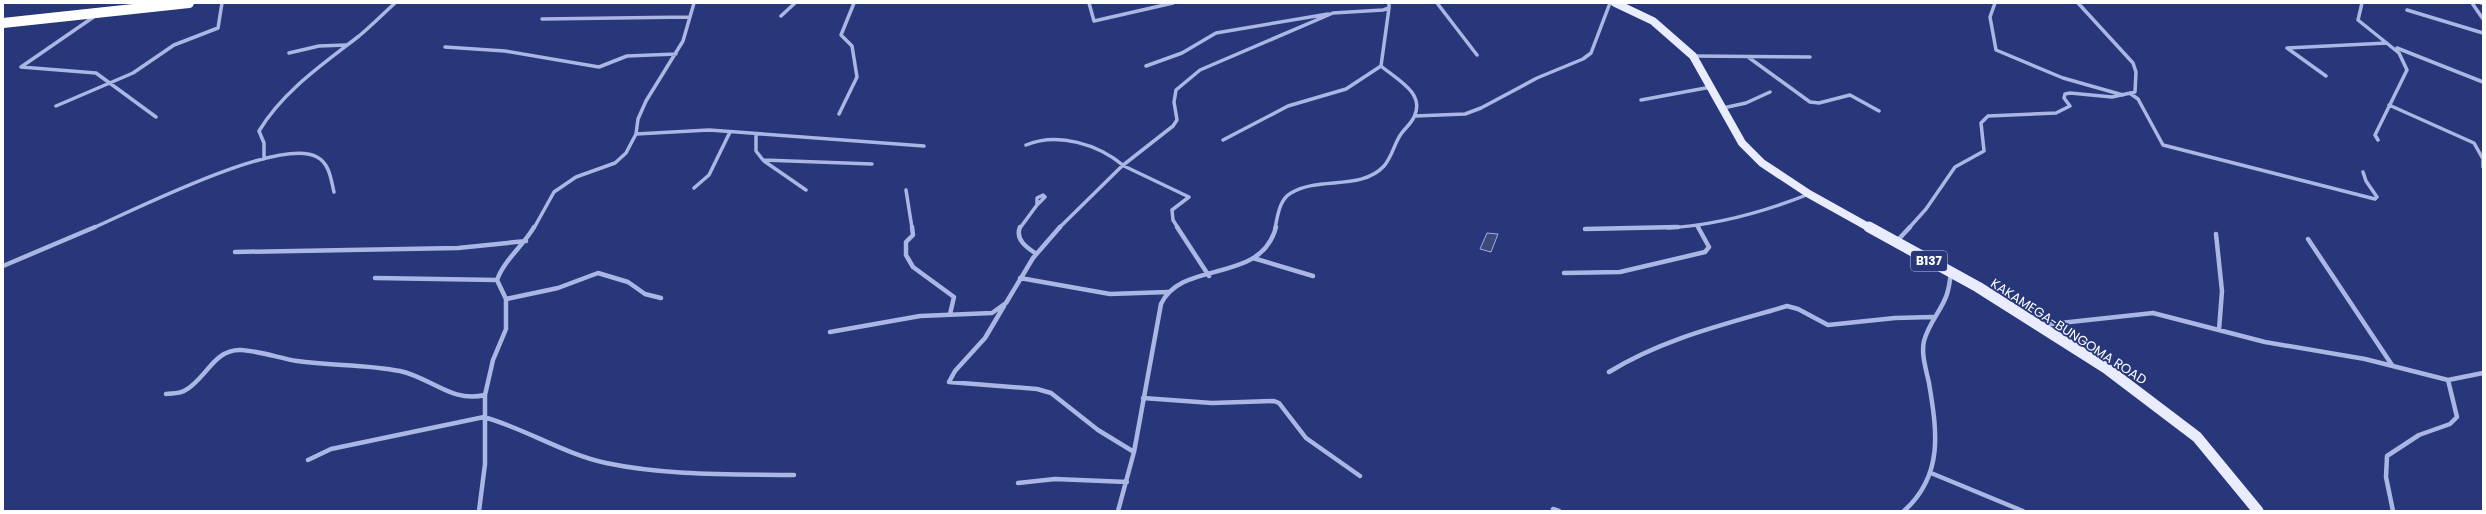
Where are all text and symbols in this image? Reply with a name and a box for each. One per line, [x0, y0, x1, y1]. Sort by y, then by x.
road number: B137 [1911, 251, 1947, 271]
street label: KAKAMEGA-BUNGOMA ROAD [1987, 274, 2151, 389]

